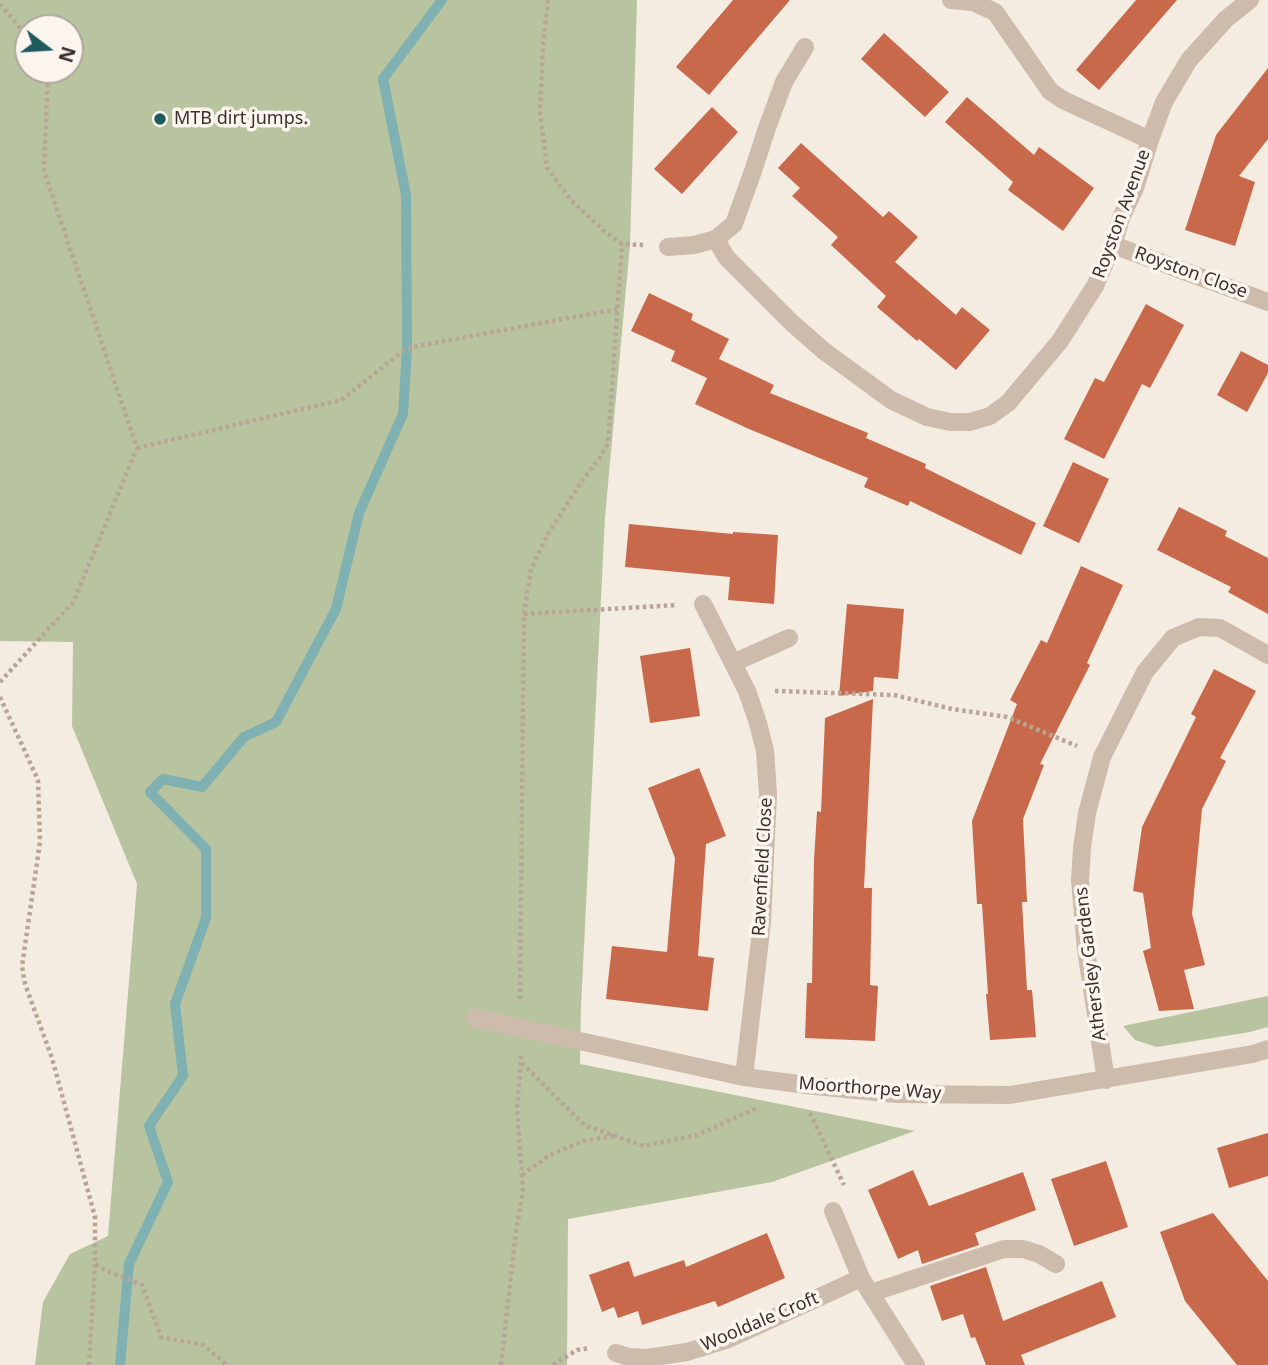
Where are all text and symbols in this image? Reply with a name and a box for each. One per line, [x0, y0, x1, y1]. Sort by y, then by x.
north arrow [14, 14, 84, 84]
text: N [52, 43, 82, 66]
place label: MTB dirt jumps. [174, 108, 308, 130]
marker: MTB dirt jumps. [152, 111, 168, 127]
street label: Royston Avenue [1089, 146, 1155, 282]
street label: Royston Close [1132, 243, 1250, 303]
street label: Ravenfield Close [749, 797, 777, 937]
street label: Athersley Gardens [1071, 886, 1111, 1042]
street label: Moorthorpe Way [798, 1073, 942, 1105]
street label: Wooldale Croft [698, 1288, 822, 1356]

